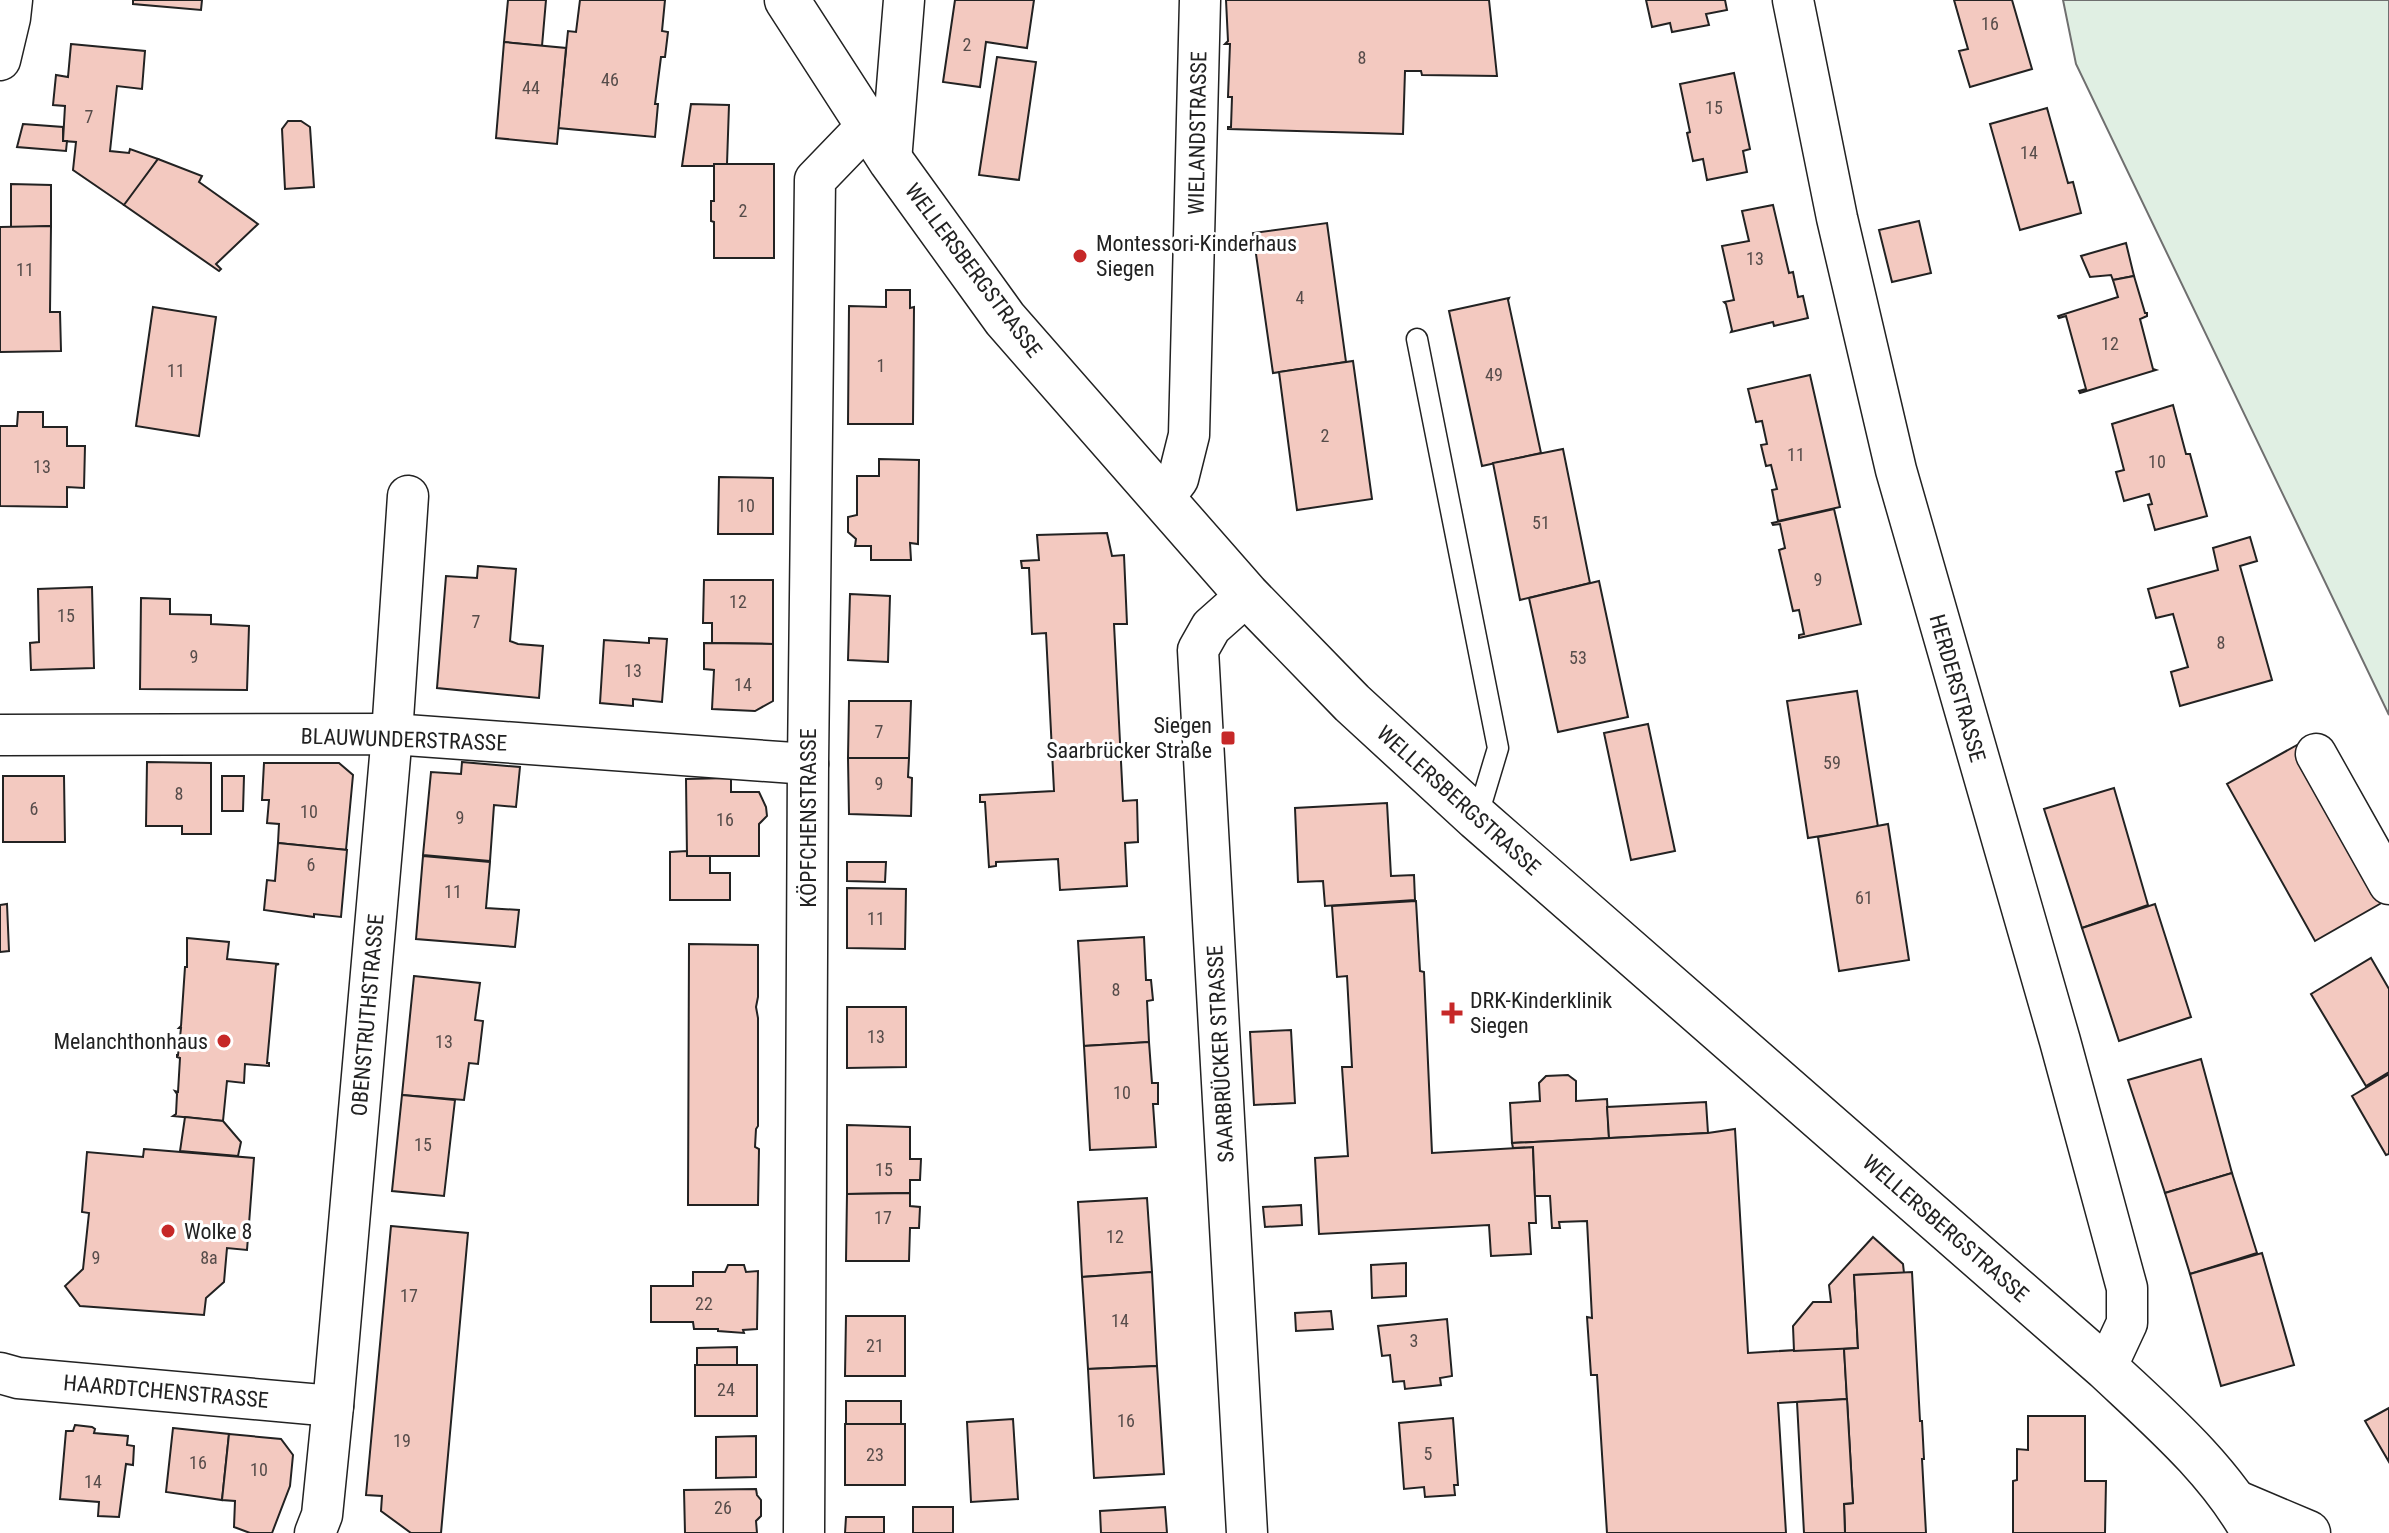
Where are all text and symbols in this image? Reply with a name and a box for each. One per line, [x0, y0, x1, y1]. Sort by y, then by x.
house number: 16 [1981, 13, 1999, 34]
house number: 2 [963, 34, 972, 55]
house number: 8 [1358, 47, 1366, 68]
street label: WIELANDSTRASSE [1184, 51, 1211, 215]
house number: 46 [601, 69, 619, 90]
house number: 44 [522, 77, 540, 98]
house number: 15 [1705, 97, 1723, 118]
house number: 7 [85, 106, 94, 127]
house number: 14 [2020, 142, 2038, 163]
street label: WELLERSBERGSTRASSE [900, 178, 1047, 362]
house number: 2 [739, 200, 748, 221]
place label: Montessori-Kinderhaus Siegen [1096, 231, 1297, 281]
marker: Montessori-Kinderhaus Siegen [1071, 247, 1089, 265]
house number: 13 [1746, 248, 1764, 269]
house number: 11 [16, 259, 34, 280]
house number: 4 [1296, 287, 1305, 308]
house number: 12 [2101, 333, 2119, 354]
house number: 1 [877, 355, 885, 376]
house number: 11 [167, 360, 185, 381]
house number: 49 [1485, 364, 1503, 385]
house number: 2 [1321, 425, 1330, 446]
house number: 11 [1787, 444, 1805, 465]
house number: 10 [2148, 451, 2166, 472]
house number: 13 [33, 456, 51, 477]
house number: 10 [737, 495, 755, 516]
house number: 51 [1532, 512, 1550, 533]
house number: 9 [1814, 569, 1822, 590]
house number: 12 [729, 591, 747, 612]
house number: 15 [57, 605, 75, 626]
house number: 7 [472, 611, 481, 632]
street label: HERDERSTRASSE [1924, 611, 1991, 765]
house number: 8 [2217, 632, 2225, 653]
house number: 9 [190, 646, 198, 667]
house number: 53 [1569, 647, 1587, 668]
house number: 13 [624, 660, 642, 681]
house number: 14 [734, 674, 752, 695]
place label: Siegen Saarbrücker Straße [1046, 713, 1212, 763]
street label: WELLERSBERGSTRASSE [1372, 720, 1546, 880]
house number: 7 [875, 721, 884, 742]
street label: BLAUWUNDERSTRASSE [300, 723, 508, 756]
street label: KÖPFCHENSTRASSE [796, 728, 821, 908]
marker: Siegen Saarbrücker Straße [1219, 729, 1237, 747]
house number: 59 [1823, 752, 1841, 773]
house number: 9 [875, 773, 883, 794]
house number: 8 [175, 783, 183, 804]
house number: 6 [30, 798, 38, 819]
house number: 10 [300, 801, 318, 822]
house number: 9 [456, 807, 464, 828]
house number: 16 [716, 809, 734, 830]
house number: 6 [307, 854, 315, 875]
house number: 11 [444, 881, 462, 902]
house number: 61 [1855, 887, 1873, 908]
house number: 11 [867, 908, 885, 929]
street label: OBENSTRUTHSTRASSE [346, 913, 389, 1117]
street label: SAARBRÜCKER STRASSE [1202, 945, 1239, 1163]
house number: 8 [1112, 979, 1120, 1000]
place label: DRK-Kinderklinik Siegen [1470, 988, 1612, 1038]
marker: DRK-Kinderklinik Siegen [1441, 1002, 1463, 1024]
house number: 13 [867, 1026, 885, 1047]
place label: Melanchthonhaus [53, 1029, 208, 1054]
house number: 13 [435, 1031, 453, 1052]
marker: Melanchthonhaus [215, 1032, 233, 1050]
house number: 10 [1113, 1082, 1131, 1103]
house number: 15 [414, 1134, 432, 1155]
street label: WELLERSBERGSTRASSE [1858, 1150, 2034, 1307]
house number: 15 [875, 1159, 893, 1180]
house number: 17 [874, 1207, 892, 1228]
place label: Wolke 8 [184, 1219, 252, 1244]
marker: Wolke 8 [159, 1222, 177, 1240]
house number: 12 [1106, 1226, 1124, 1247]
house number: 9 [92, 1247, 100, 1268]
house number: 8a [200, 1247, 218, 1268]
house number: 17 [400, 1285, 418, 1306]
house number: 22 [695, 1293, 713, 1314]
house number: 14 [1111, 1310, 1129, 1331]
house number: 3 [1410, 1330, 1418, 1351]
house number: 21 [866, 1335, 884, 1356]
street label: HAARDTCHENSTRASSE [62, 1370, 270, 1413]
house number: 24 [717, 1379, 735, 1400]
house number: 16 [1117, 1410, 1135, 1431]
house number: 19 [393, 1430, 411, 1451]
house number: 5 [1424, 1443, 1433, 1464]
house number: 23 [866, 1444, 884, 1465]
house number: 16 [189, 1452, 207, 1473]
house number: 10 [250, 1459, 268, 1480]
house number: 14 [84, 1471, 102, 1492]
house number: 26 [714, 1497, 732, 1518]

